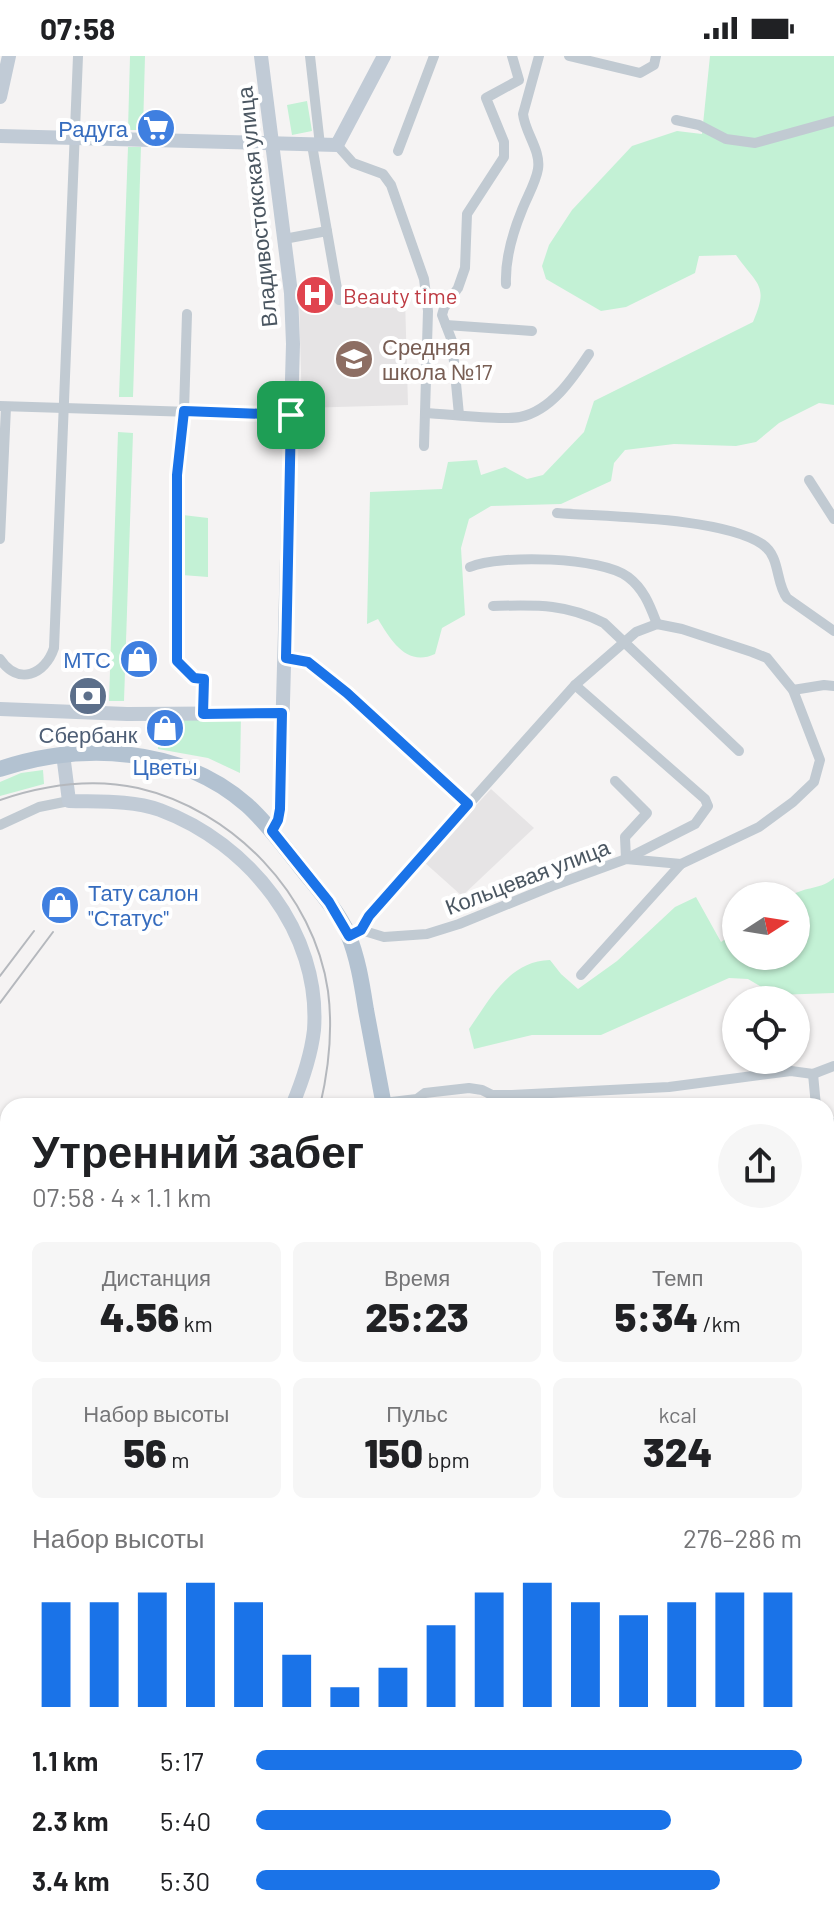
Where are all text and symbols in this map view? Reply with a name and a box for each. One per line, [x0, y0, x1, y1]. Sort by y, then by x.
text: 07:58 [40, 10, 115, 46]
street label: Владивостокская улица [230, 85, 283, 329]
supermarket icon: Радуга [135, 107, 177, 149]
place label: Радуга [58, 115, 129, 142]
hospital icon: Beauty time [294, 274, 336, 316]
place label: Beauty time [343, 282, 457, 308]
place label: Средняя школа №17 [382, 333, 492, 384]
school or university icon: Средняя школа №17 [333, 338, 375, 380]
pin [257, 381, 325, 449]
icon: arrive [269, 393, 313, 437]
shop icon: МТС [118, 638, 160, 680]
place label: МТС [63, 646, 111, 672]
bank icon: Сбербанк [67, 675, 109, 717]
shop icon: Цветы [144, 707, 186, 749]
place label: Сбербанк [39, 721, 138, 748]
place label: Цветы [132, 753, 198, 780]
street label: Кольцевая улица [441, 832, 614, 920]
place label: Тату салон "Статус" [88, 879, 199, 931]
north arrow [722, 882, 810, 970]
map controls [722, 882, 810, 1074]
shop icon: Тату салон "Статус" [39, 884, 81, 926]
button: locate [722, 986, 810, 1074]
text: Утренний забег [32, 1124, 364, 1177]
button: share [718, 1124, 802, 1208]
text: 07:58 · 4 × 1.1 km [32, 1181, 211, 1212]
text: Дистанция [102, 1264, 211, 1290]
text: Время [384, 1264, 450, 1290]
text: Темп [652, 1264, 703, 1290]
text: 4.56 [100, 1292, 179, 1340]
text: 25:23 [365, 1292, 469, 1340]
text: 5:34 [615, 1292, 698, 1340]
text: km [179, 1310, 213, 1336]
text: /km [698, 1310, 741, 1336]
text: Набор высоты [83, 1400, 229, 1426]
text: Пульс [386, 1400, 448, 1426]
text: kcal [658, 1401, 697, 1427]
text: 324 [643, 1427, 712, 1475]
text: 56 [123, 1428, 167, 1476]
text: 150 [364, 1428, 423, 1476]
text: m [167, 1446, 189, 1472]
text: bpm [423, 1446, 470, 1472]
text: Набор высоты [32, 1522, 205, 1553]
text: 276–286 m [683, 1522, 802, 1553]
text: 1.1 km [32, 1745, 98, 1776]
text: 5:17 [160, 1745, 204, 1776]
text: 2.3 km [32, 1805, 108, 1836]
text: 5:40 [160, 1805, 211, 1836]
text: 3.4 km [32, 1865, 110, 1896]
text: 5:30 [160, 1865, 210, 1896]

